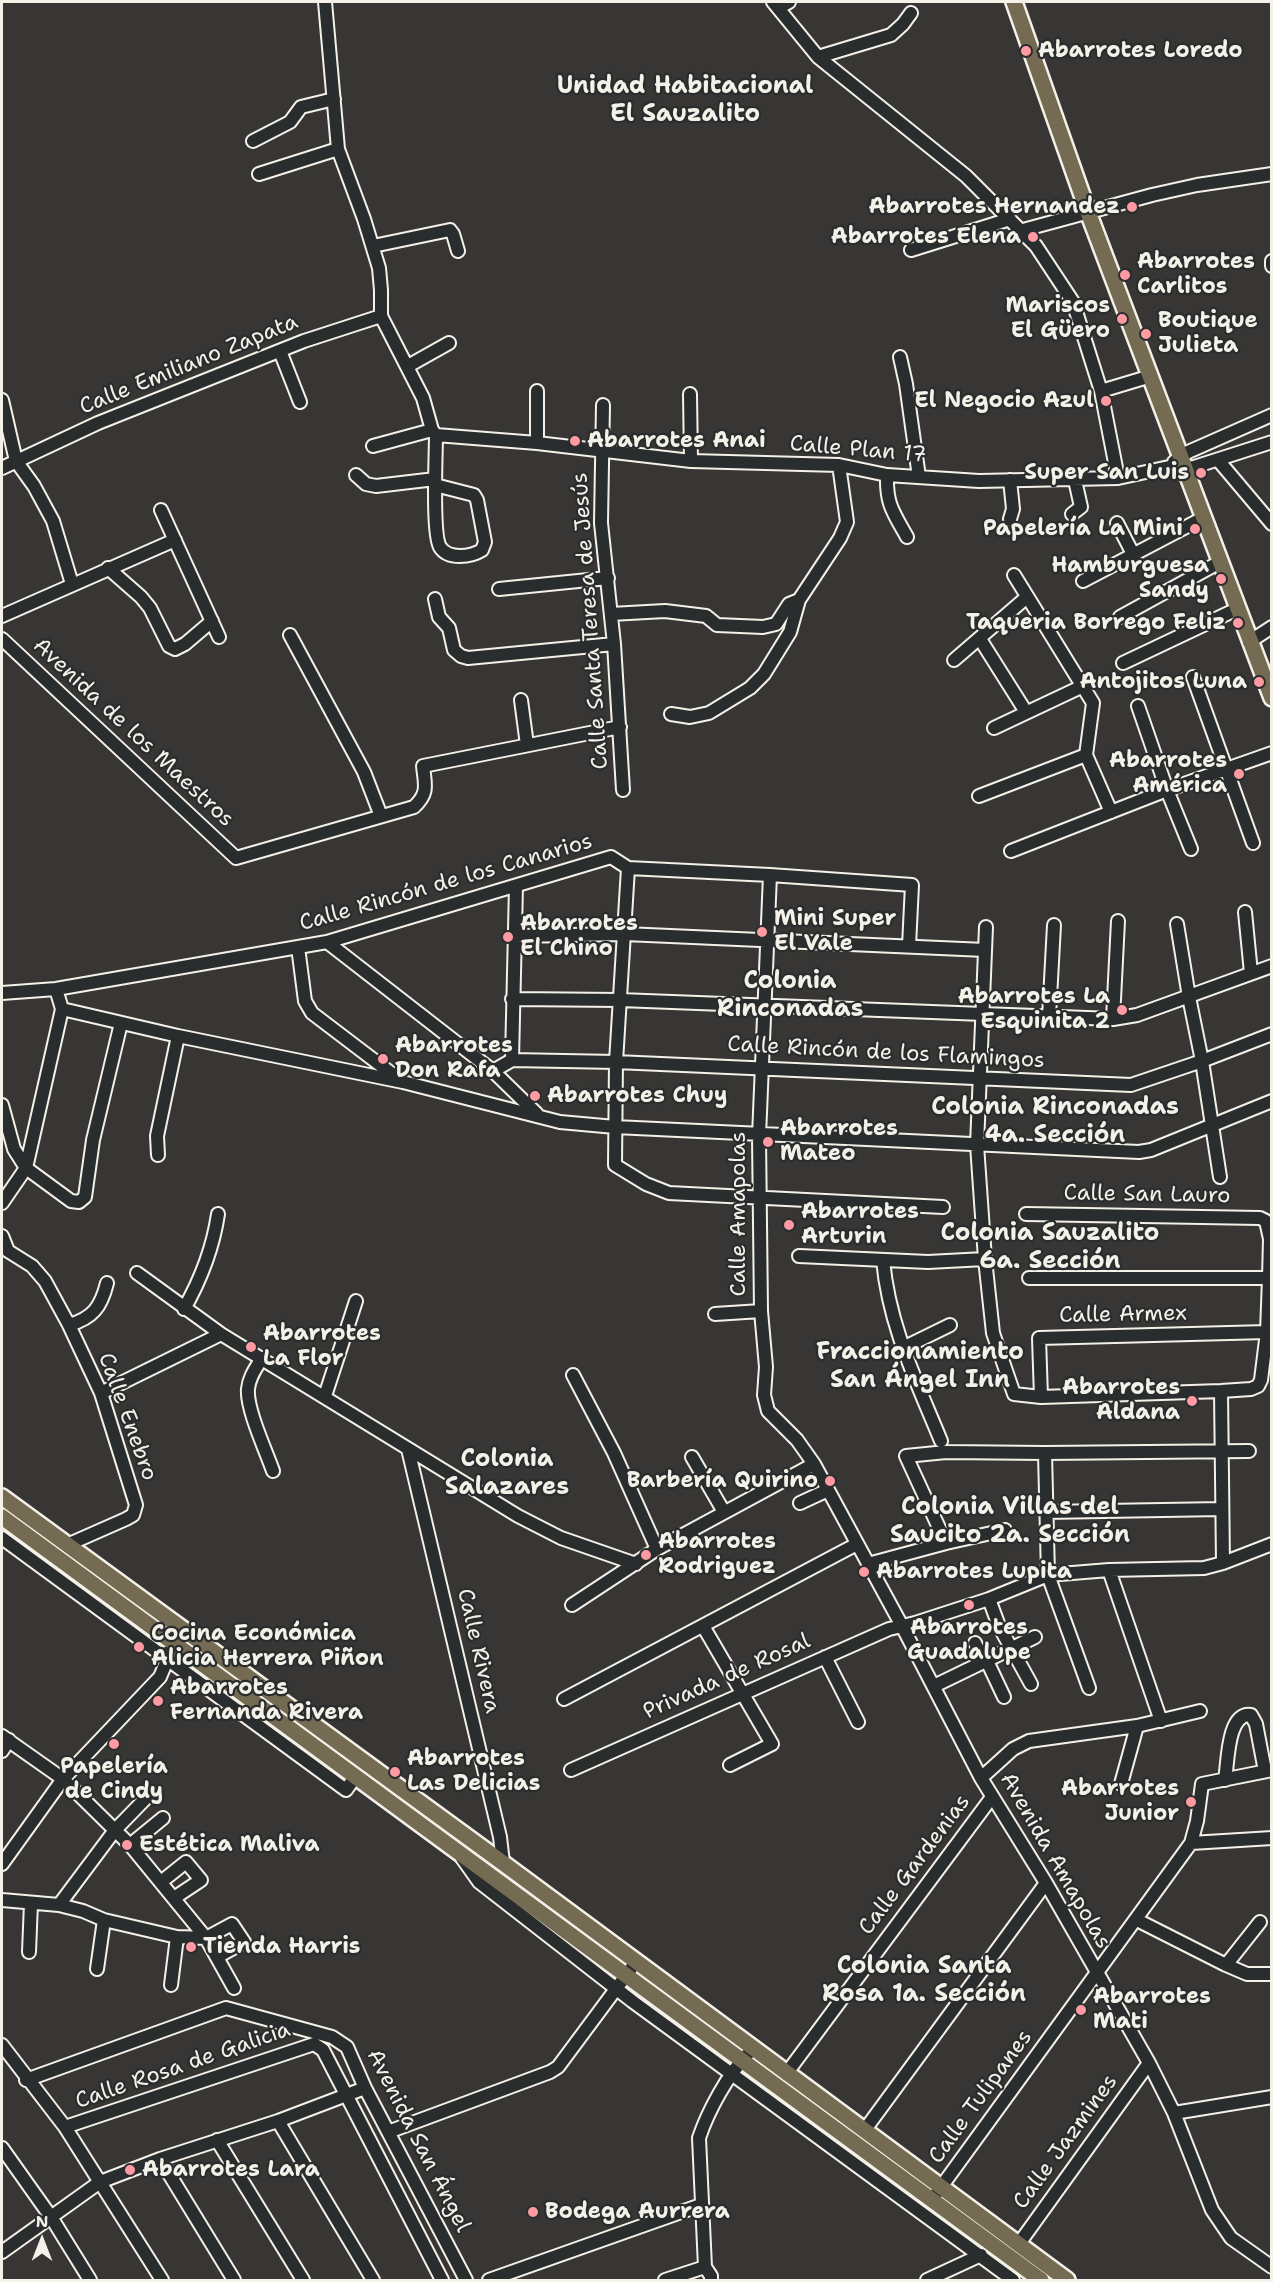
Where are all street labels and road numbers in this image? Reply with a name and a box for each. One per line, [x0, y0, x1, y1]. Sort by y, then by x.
street label: Calle Emiliano Zapata [76, 309, 302, 421]
street label: Calle Plan 17 [788, 431, 928, 469]
street label: Calle Santa Teresa de Jesús [567, 472, 615, 770]
street label: Avenida de los Maestros [27, 633, 239, 833]
street label: Calle Rincón de los Canarios [296, 828, 596, 938]
street label: Calle Rincón de los Flamingos [727, 1032, 1045, 1074]
street label: Calle Amapolas [726, 1132, 752, 1296]
street label: Calle San Lauro [1063, 1180, 1231, 1210]
street label: Calle Armex [1059, 1301, 1187, 1329]
street label: Calle Enebro [92, 1350, 162, 1484]
street label: Calle Rivera [451, 1586, 505, 1716]
street label: Privada de Rosal [639, 1628, 815, 1726]
street label: Avenida Amapolas [994, 1768, 1116, 1954]
street label: Calle Gardenias [854, 1790, 976, 1940]
street label: Calle Rosa de Galicia [72, 2017, 294, 2115]
street label: Calle Tulipanes [924, 2025, 1038, 2169]
street label: Avenida San Ángel [360, 2045, 476, 2237]
street label: Calle Jazmines [1008, 2069, 1124, 2215]

